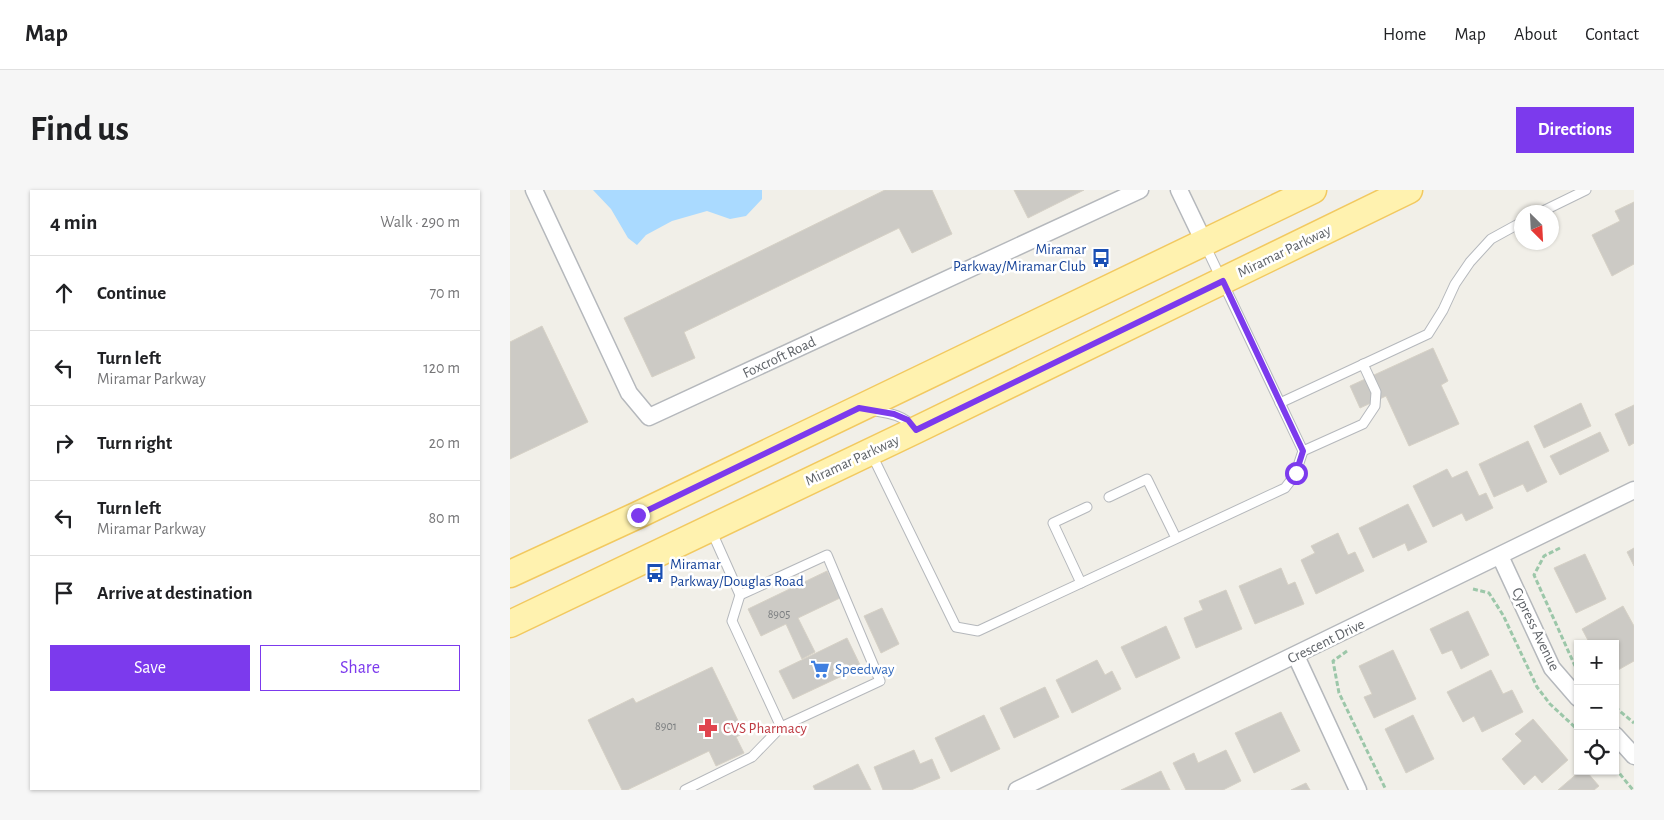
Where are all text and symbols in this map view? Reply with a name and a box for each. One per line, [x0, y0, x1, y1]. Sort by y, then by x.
text: Map [25, 22, 68, 46]
text: Home [1383, 26, 1426, 44]
text: Map [1454, 26, 1486, 44]
text: About [1514, 26, 1557, 44]
text: Contact [1585, 26, 1639, 44]
button: Directions [1516, 107, 1634, 153]
text: Find us [30, 112, 129, 147]
north arrow [1514, 205, 1559, 250]
text: 4 min [50, 212, 97, 233]
text: Walk · 290 m [380, 214, 460, 230]
street label: Miramar Parkway [1235, 222, 1334, 281]
place label: Miramar Parkway/Miramar Club [953, 242, 1086, 274]
bus stop icon: Miramar Parkway/Miramar Club [1090, 247, 1112, 269]
icon: ahead [50, 279, 78, 307]
text: Continue [97, 284, 166, 303]
text: 70 m [429, 285, 460, 301]
street label: Foxcroft Road [740, 334, 818, 381]
text: Turn left [97, 349, 161, 368]
icon: left [50, 354, 78, 382]
text: 120 m [423, 360, 460, 376]
text: Miramar Parkway [97, 371, 206, 387]
icon: right [50, 429, 78, 457]
street label: Miramar Parkway [803, 432, 902, 489]
text: Turn right [97, 434, 172, 453]
text: 20 m [429, 435, 460, 451]
route start [1285, 462, 1308, 485]
text: Turn left [97, 499, 161, 518]
icon: left [50, 504, 78, 532]
route end [627, 504, 650, 527]
text: 80 m [429, 510, 460, 526]
text: Miramar Parkway [97, 521, 206, 537]
place label: Miramar Parkway/Douglas Road [670, 557, 804, 589]
bus stop icon: Miramar Parkway/Douglas Road [644, 562, 666, 584]
icon: arrive [50, 579, 78, 607]
text: Arrive at destination [97, 584, 253, 603]
street label: Cypress Avenue [1509, 585, 1562, 673]
house number: 8905 [768, 608, 790, 620]
street label: Crescent Drive [1285, 616, 1367, 667]
map controls [1574, 640, 1619, 775]
button: + [1574, 640, 1619, 685]
button: Save [50, 645, 250, 691]
button: Share [260, 645, 460, 691]
supermarket icon: Speedway [809, 658, 831, 680]
place label: Speedway [835, 662, 895, 677]
button: − [1574, 685, 1619, 730]
pharmacy icon: CVS Pharmacy [697, 717, 719, 739]
house number: 8901 [655, 720, 677, 732]
place label: CVS Pharmacy [723, 721, 808, 736]
button: locate [1574, 730, 1619, 775]

